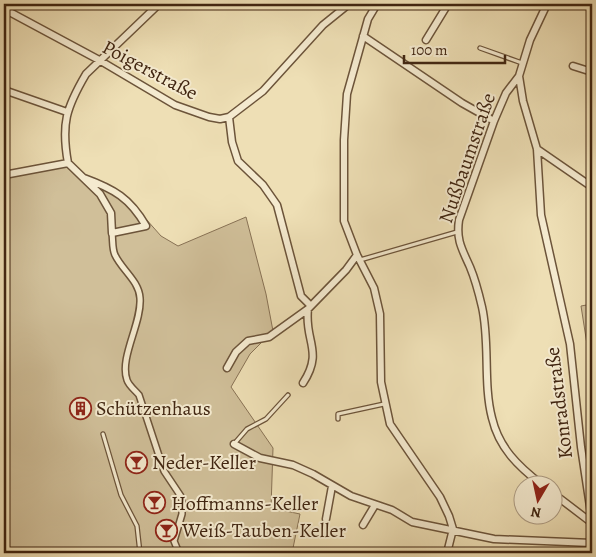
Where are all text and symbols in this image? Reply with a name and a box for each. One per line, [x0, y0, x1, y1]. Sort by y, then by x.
scale bar [404, 32, 505, 64]
street label: Poigerstraße [98, 34, 203, 106]
text: 100 m [411, 40, 448, 60]
street label: Nußbaumstraße [432, 89, 502, 227]
street label: Konradstraße [539, 345, 579, 461]
place label: Schützenhaus [96, 395, 211, 422]
building icon: Schützenhaus [68, 396, 92, 420]
place label: Neder-Keller [152, 449, 257, 476]
bar icon: Neder-Keller [124, 450, 148, 474]
north arrow [514, 474, 564, 524]
place label: Hoffmanns-Keller [171, 490, 319, 517]
bar icon: Hoffmanns-Keller [143, 491, 167, 515]
text: N [530, 502, 543, 523]
place label: Weiß-Tauben-Keller [181, 517, 347, 544]
bar icon: Weiß-Tauben-Keller [154, 518, 178, 542]

